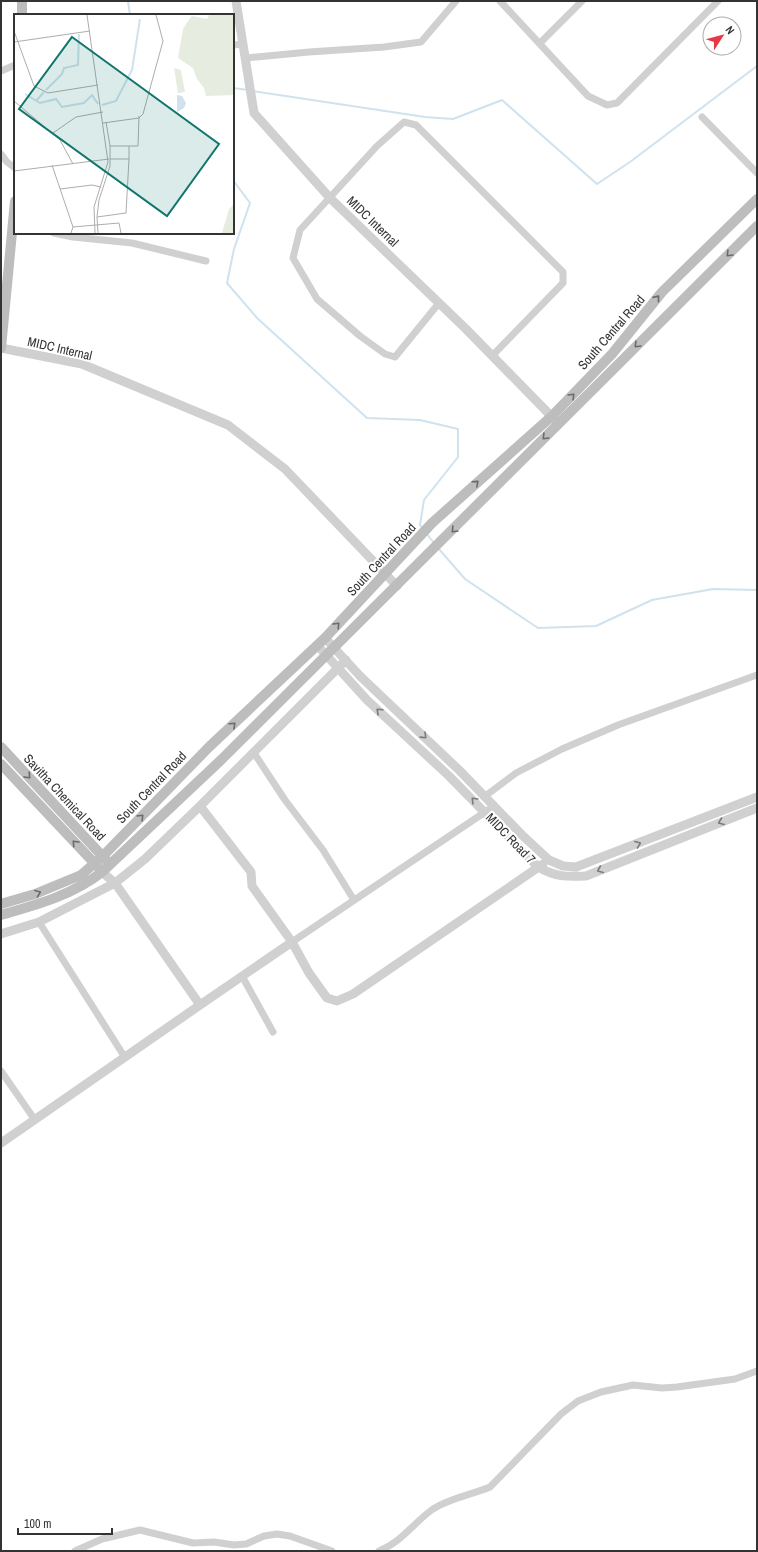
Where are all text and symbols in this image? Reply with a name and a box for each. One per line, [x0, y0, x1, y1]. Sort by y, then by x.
inset map [14, 14, 234, 234]
north arrow [702, 16, 742, 56]
text: N [723, 23, 738, 37]
street label: MIDC Internal [343, 192, 402, 250]
one-way arrow [726, 249, 734, 257]
street label: South Central Road [574, 291, 649, 373]
one-way arrow [653, 296, 660, 303]
street label: MIDC Internal [26, 333, 94, 364]
one-way arrow [634, 340, 642, 348]
one-way arrow [567, 393, 575, 401]
one-way arrow [542, 432, 550, 440]
one-way arrow [471, 481, 479, 488]
street label: South Central Road [343, 519, 420, 599]
one-way arrow [451, 525, 459, 533]
one-way arrow [332, 622, 340, 630]
one-way arrow [376, 708, 384, 716]
one-way arrow [228, 722, 236, 729]
one-way arrow [419, 732, 427, 739]
street label: South Central Road [113, 748, 190, 827]
street label: Savitha Chemical Road [20, 750, 109, 844]
one-way arrow [23, 771, 31, 779]
one-way arrow [471, 797, 479, 805]
street label: MIDC Road 7 [482, 809, 539, 868]
one-way arrow [136, 814, 144, 822]
one-way arrow [717, 818, 724, 826]
one-way arrow [73, 840, 80, 848]
one-way arrow [634, 840, 641, 848]
one-way arrow [596, 865, 604, 873]
one-way arrow [35, 889, 42, 897]
scale bar [18, 1510, 112, 1536]
text: 100 m [24, 1516, 51, 1532]

